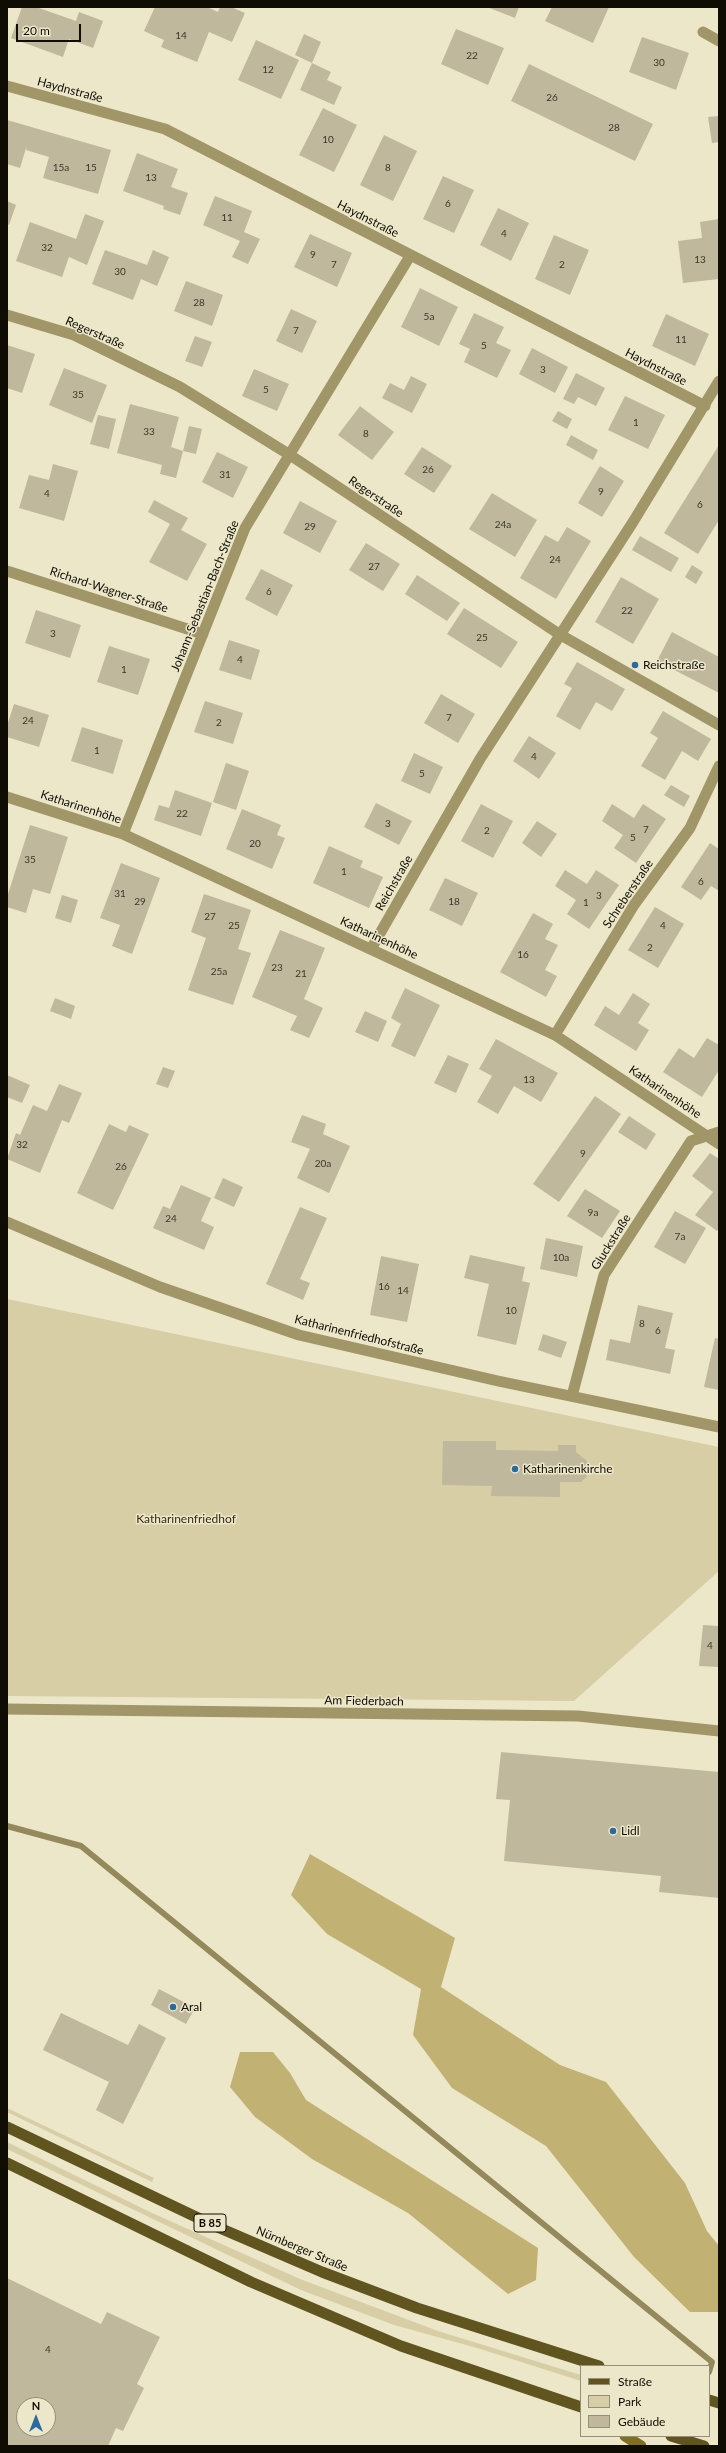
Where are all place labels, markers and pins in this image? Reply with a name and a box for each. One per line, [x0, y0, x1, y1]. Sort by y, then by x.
place label: Reichstraße [643, 658, 705, 672]
marker: Reichstraße [630, 660, 640, 670]
place label: Katharinenkirche [523, 1462, 613, 1476]
marker: Katharinenkirche [510, 1464, 520, 1474]
place label: Lidl [621, 1824, 640, 1838]
marker: Lidl [608, 1826, 618, 1836]
place label: Aral [181, 2000, 202, 2014]
marker: Aral [168, 2002, 178, 2012]

